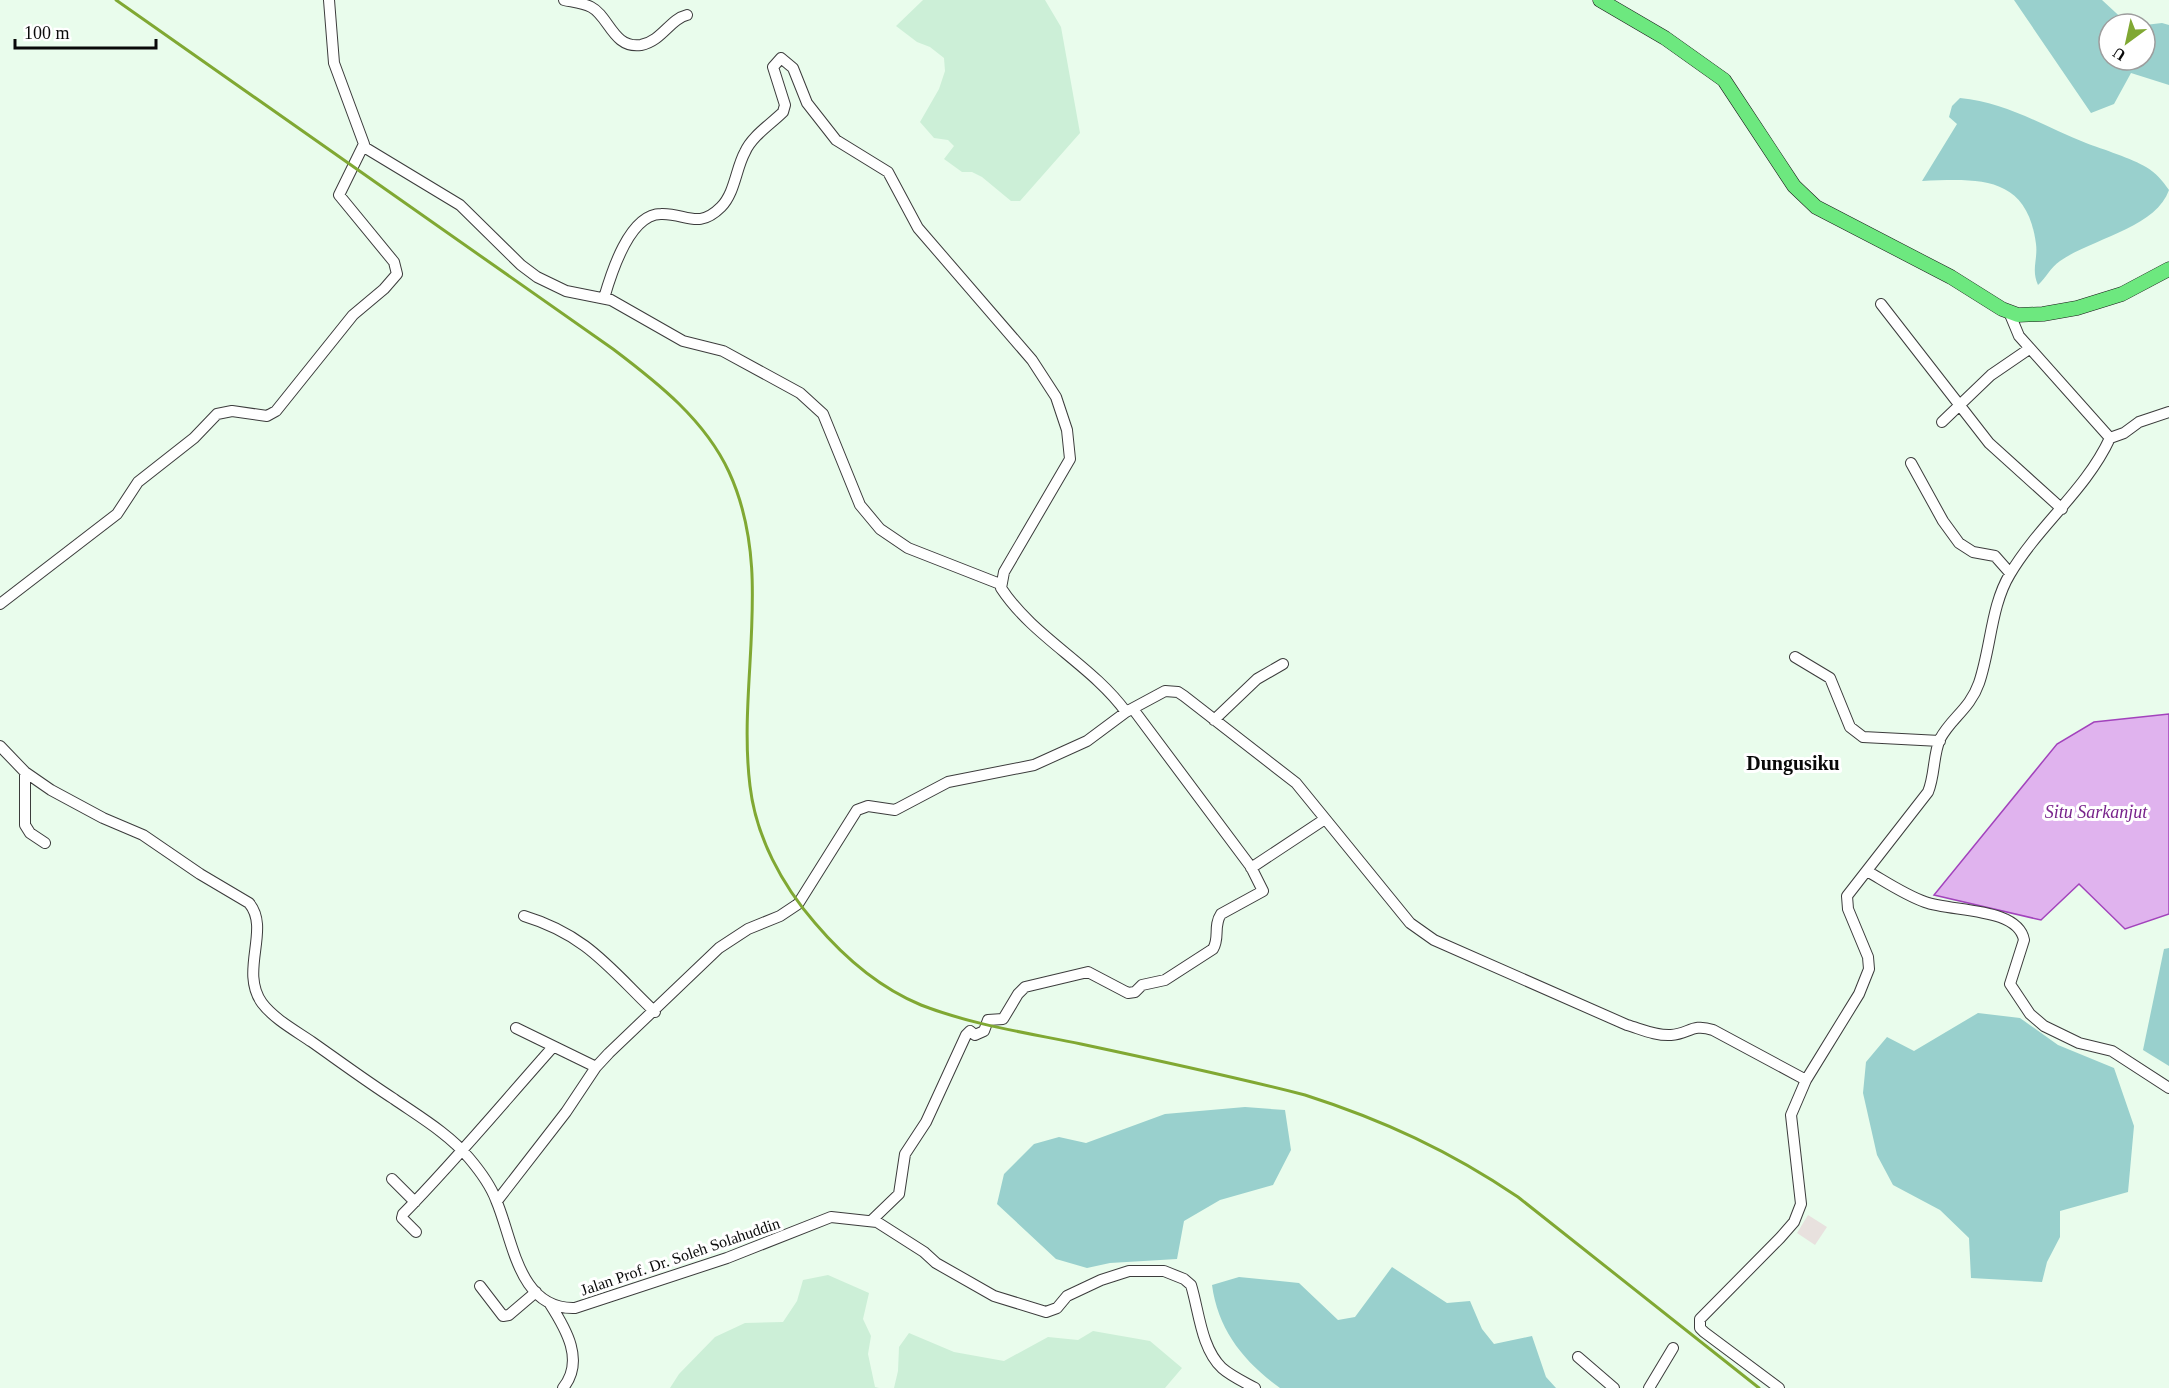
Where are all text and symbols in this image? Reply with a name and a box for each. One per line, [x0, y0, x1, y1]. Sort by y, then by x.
scale bar [15, 12, 156, 50]
north arrow [2097, 12, 2157, 72]
text: 100 m [24, 23, 70, 43]
text: U [2109, 44, 2129, 64]
district label: Dungusiku [1746, 752, 1840, 775]
water label: Situ Sarkanjut [2045, 802, 2148, 822]
street label: Jalan Prof. Dr. Soleh Solahuddin [578, 1214, 782, 1299]

